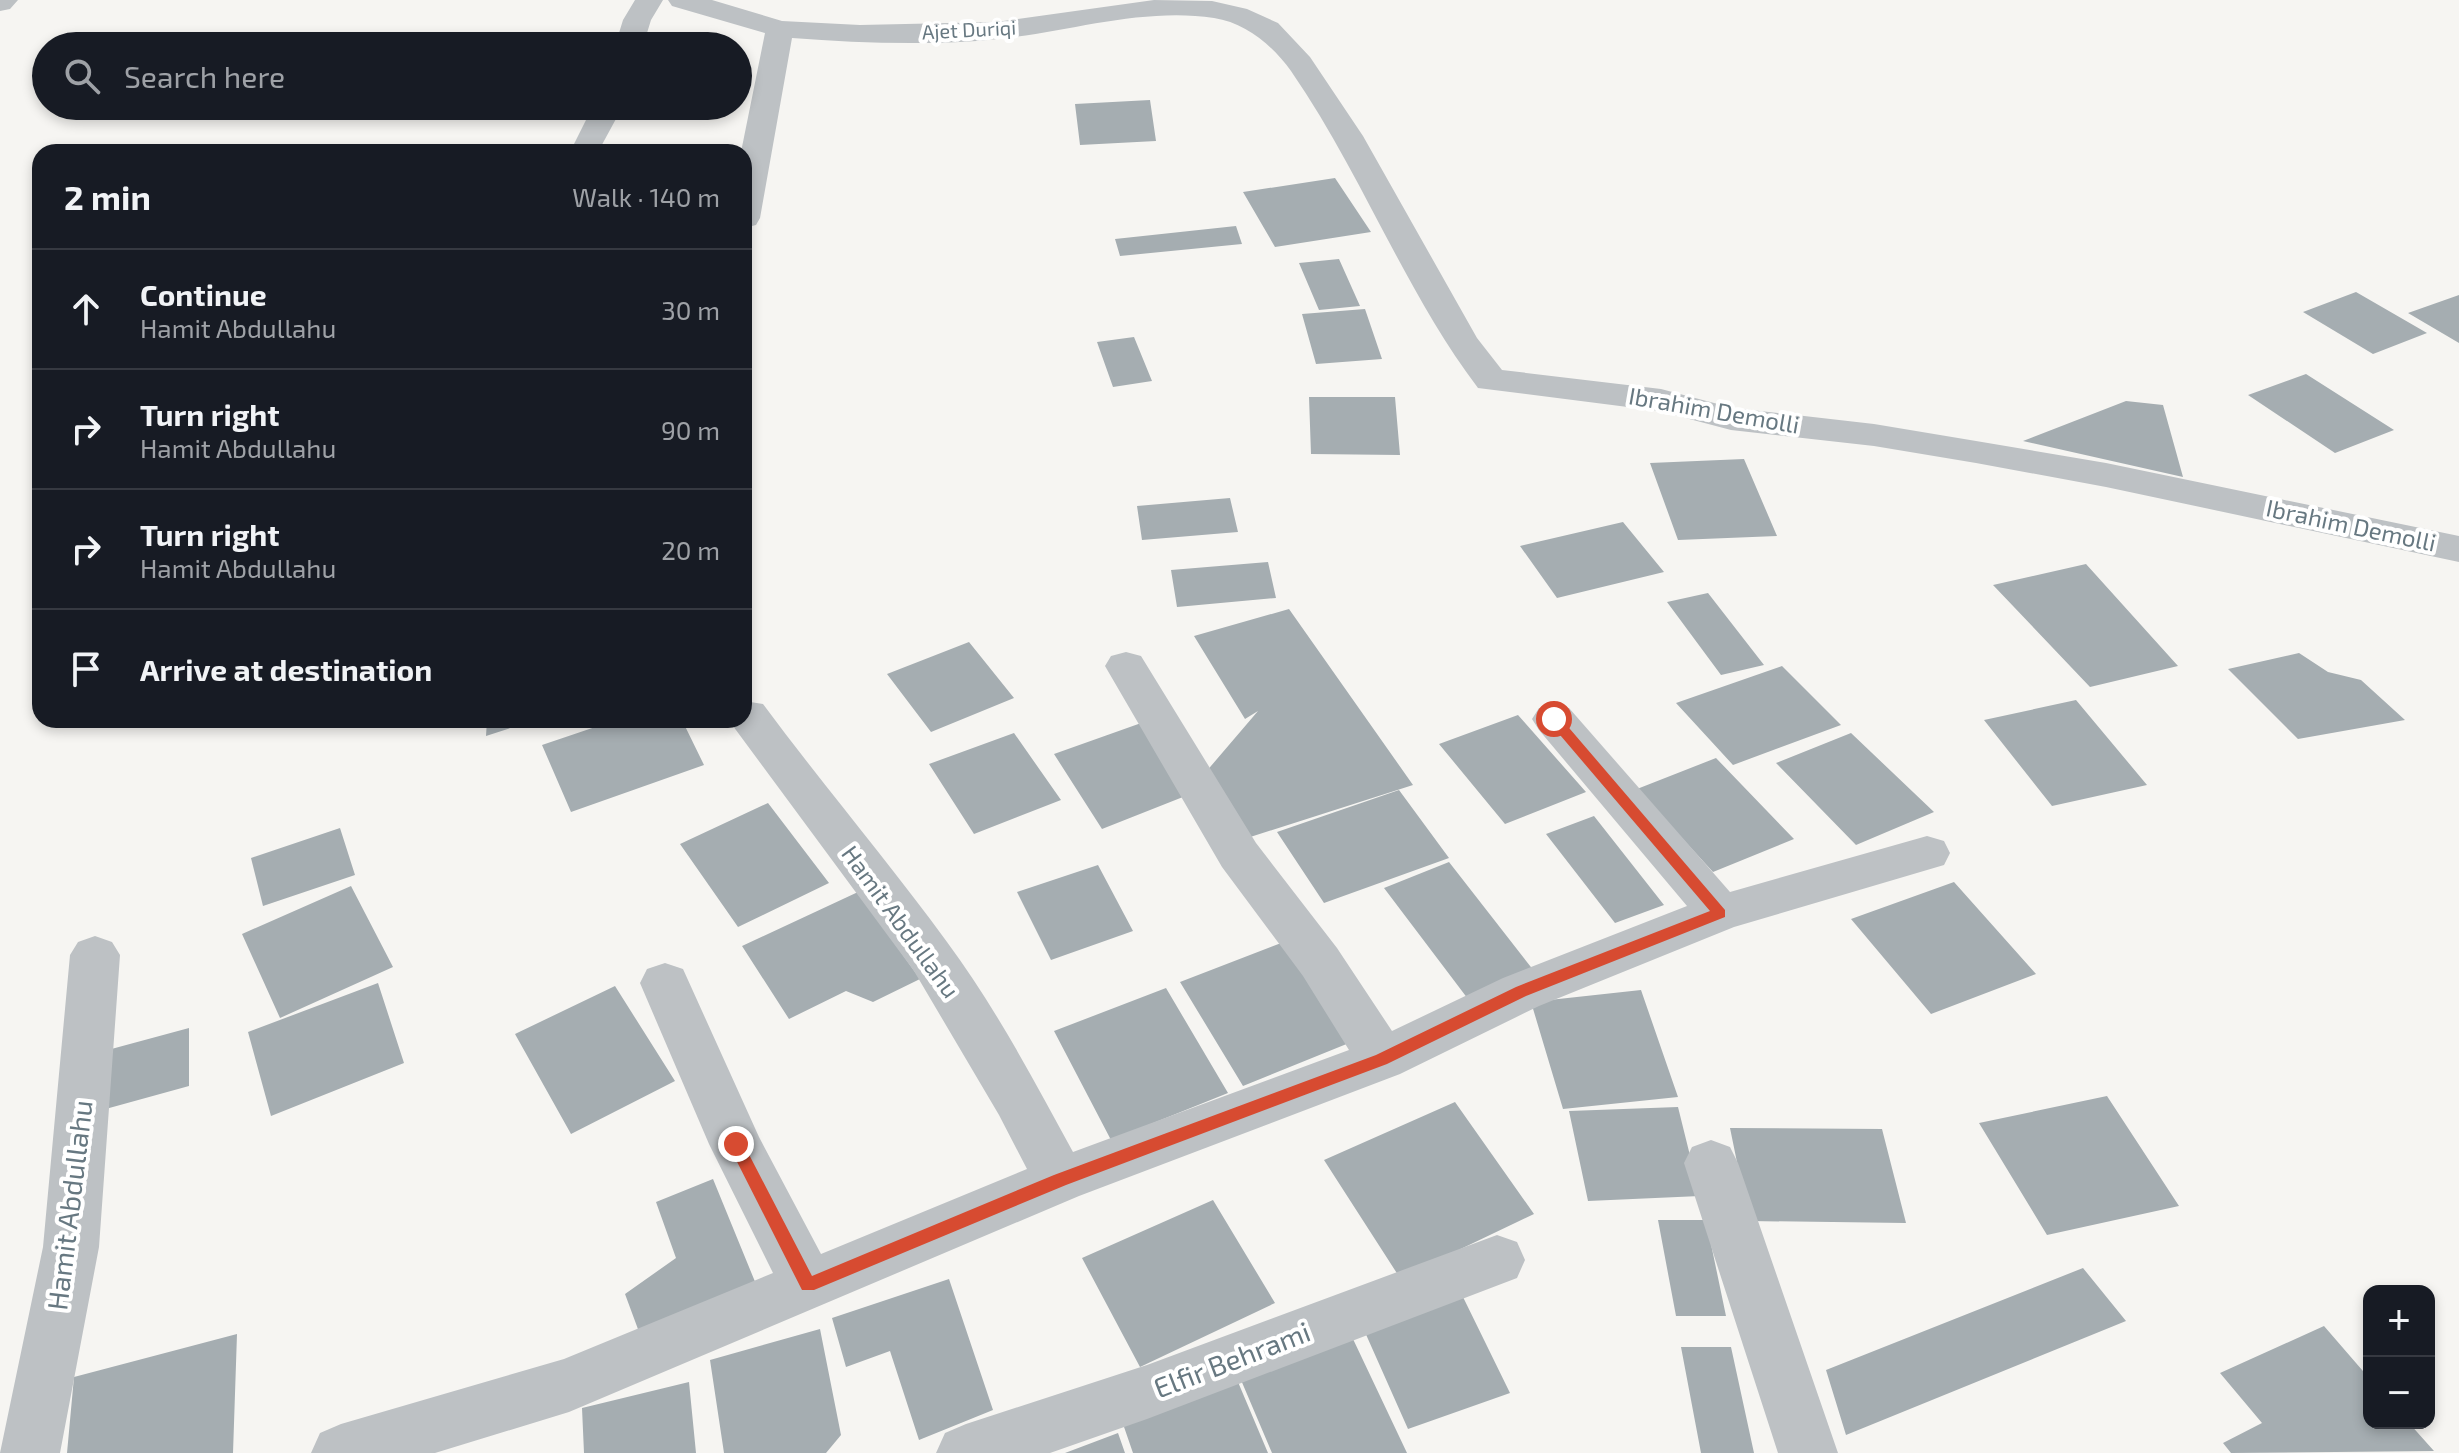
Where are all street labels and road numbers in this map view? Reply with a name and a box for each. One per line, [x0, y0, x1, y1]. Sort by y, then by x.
street label: Ajet Duriqi [921, 15, 1017, 43]
street label: Ibrahim Demolli [1627, 380, 1802, 439]
street label: Ibrahim Demolli [2264, 492, 2439, 557]
street label: Hamit Abdullahu [836, 839, 966, 1003]
street label: Hamit Abdullahu [39, 1098, 99, 1312]
street label: Elfir Behrami [1149, 1314, 1315, 1404]

